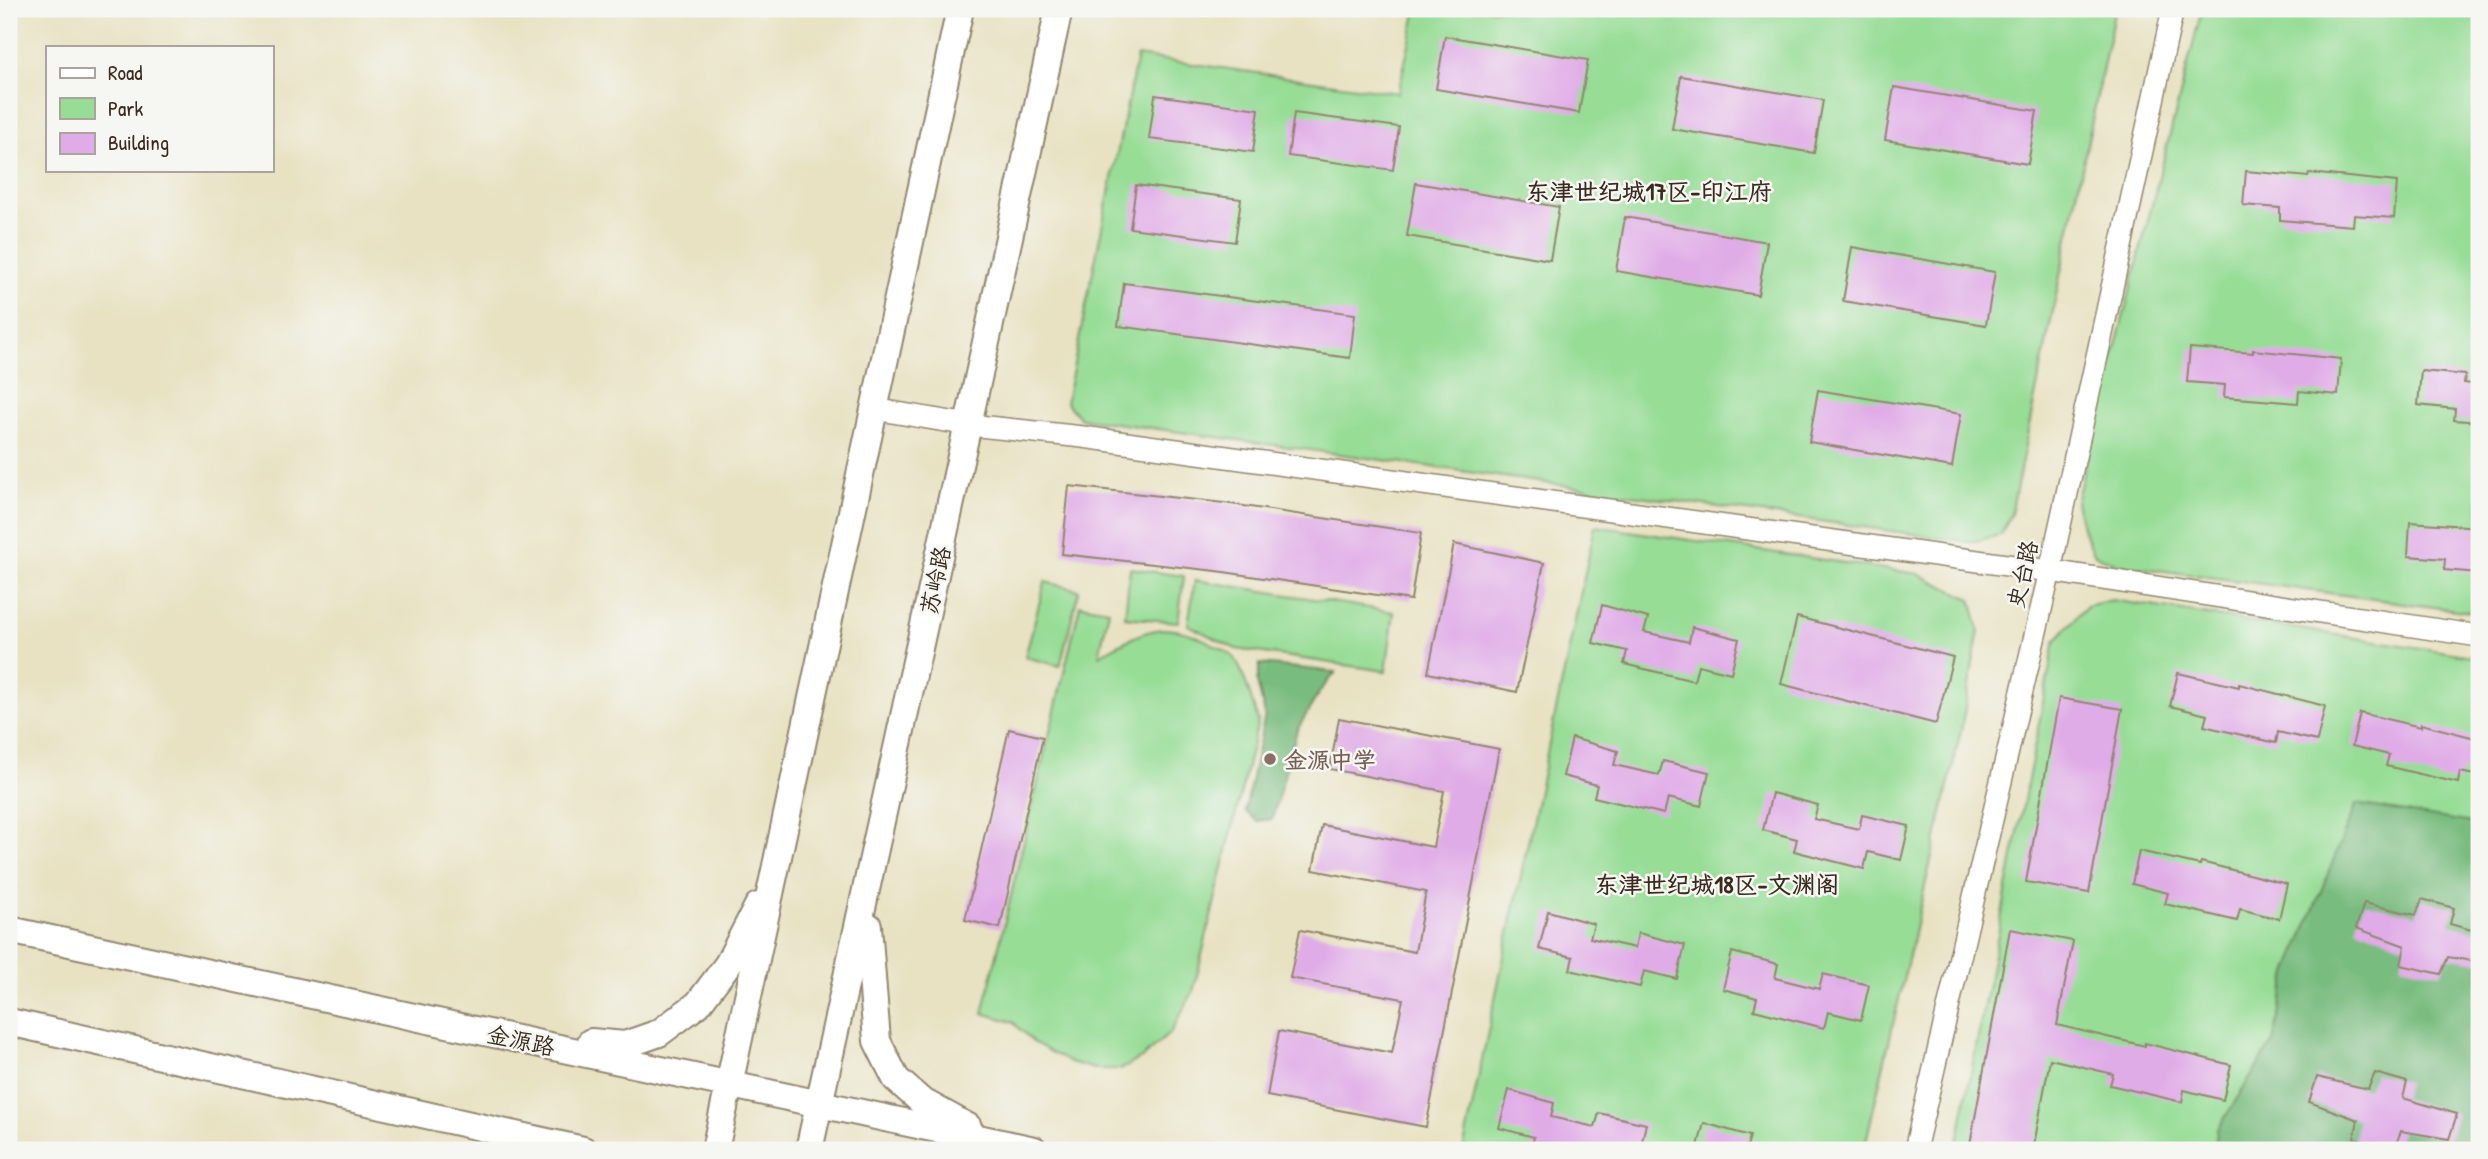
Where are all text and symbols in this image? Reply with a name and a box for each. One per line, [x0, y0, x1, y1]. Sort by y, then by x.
legend [46, 46, 273, 172]
text: Road [108, 58, 142, 87]
text: Park [108, 94, 143, 123]
text: Building [108, 128, 169, 157]
district label: 东津世纪城17区-印江府 [1526, 175, 1772, 207]
street label: 史台路 [1999, 537, 2045, 611]
street label: 苏岭路 [913, 543, 957, 617]
place label: 金源中学 [1284, 744, 1376, 775]
marker: 金源中学 [1262, 751, 1278, 767]
district label: 东津世纪城18区-文渊阁 [1595, 868, 1839, 900]
street label: 金源路 [484, 1018, 558, 1062]

